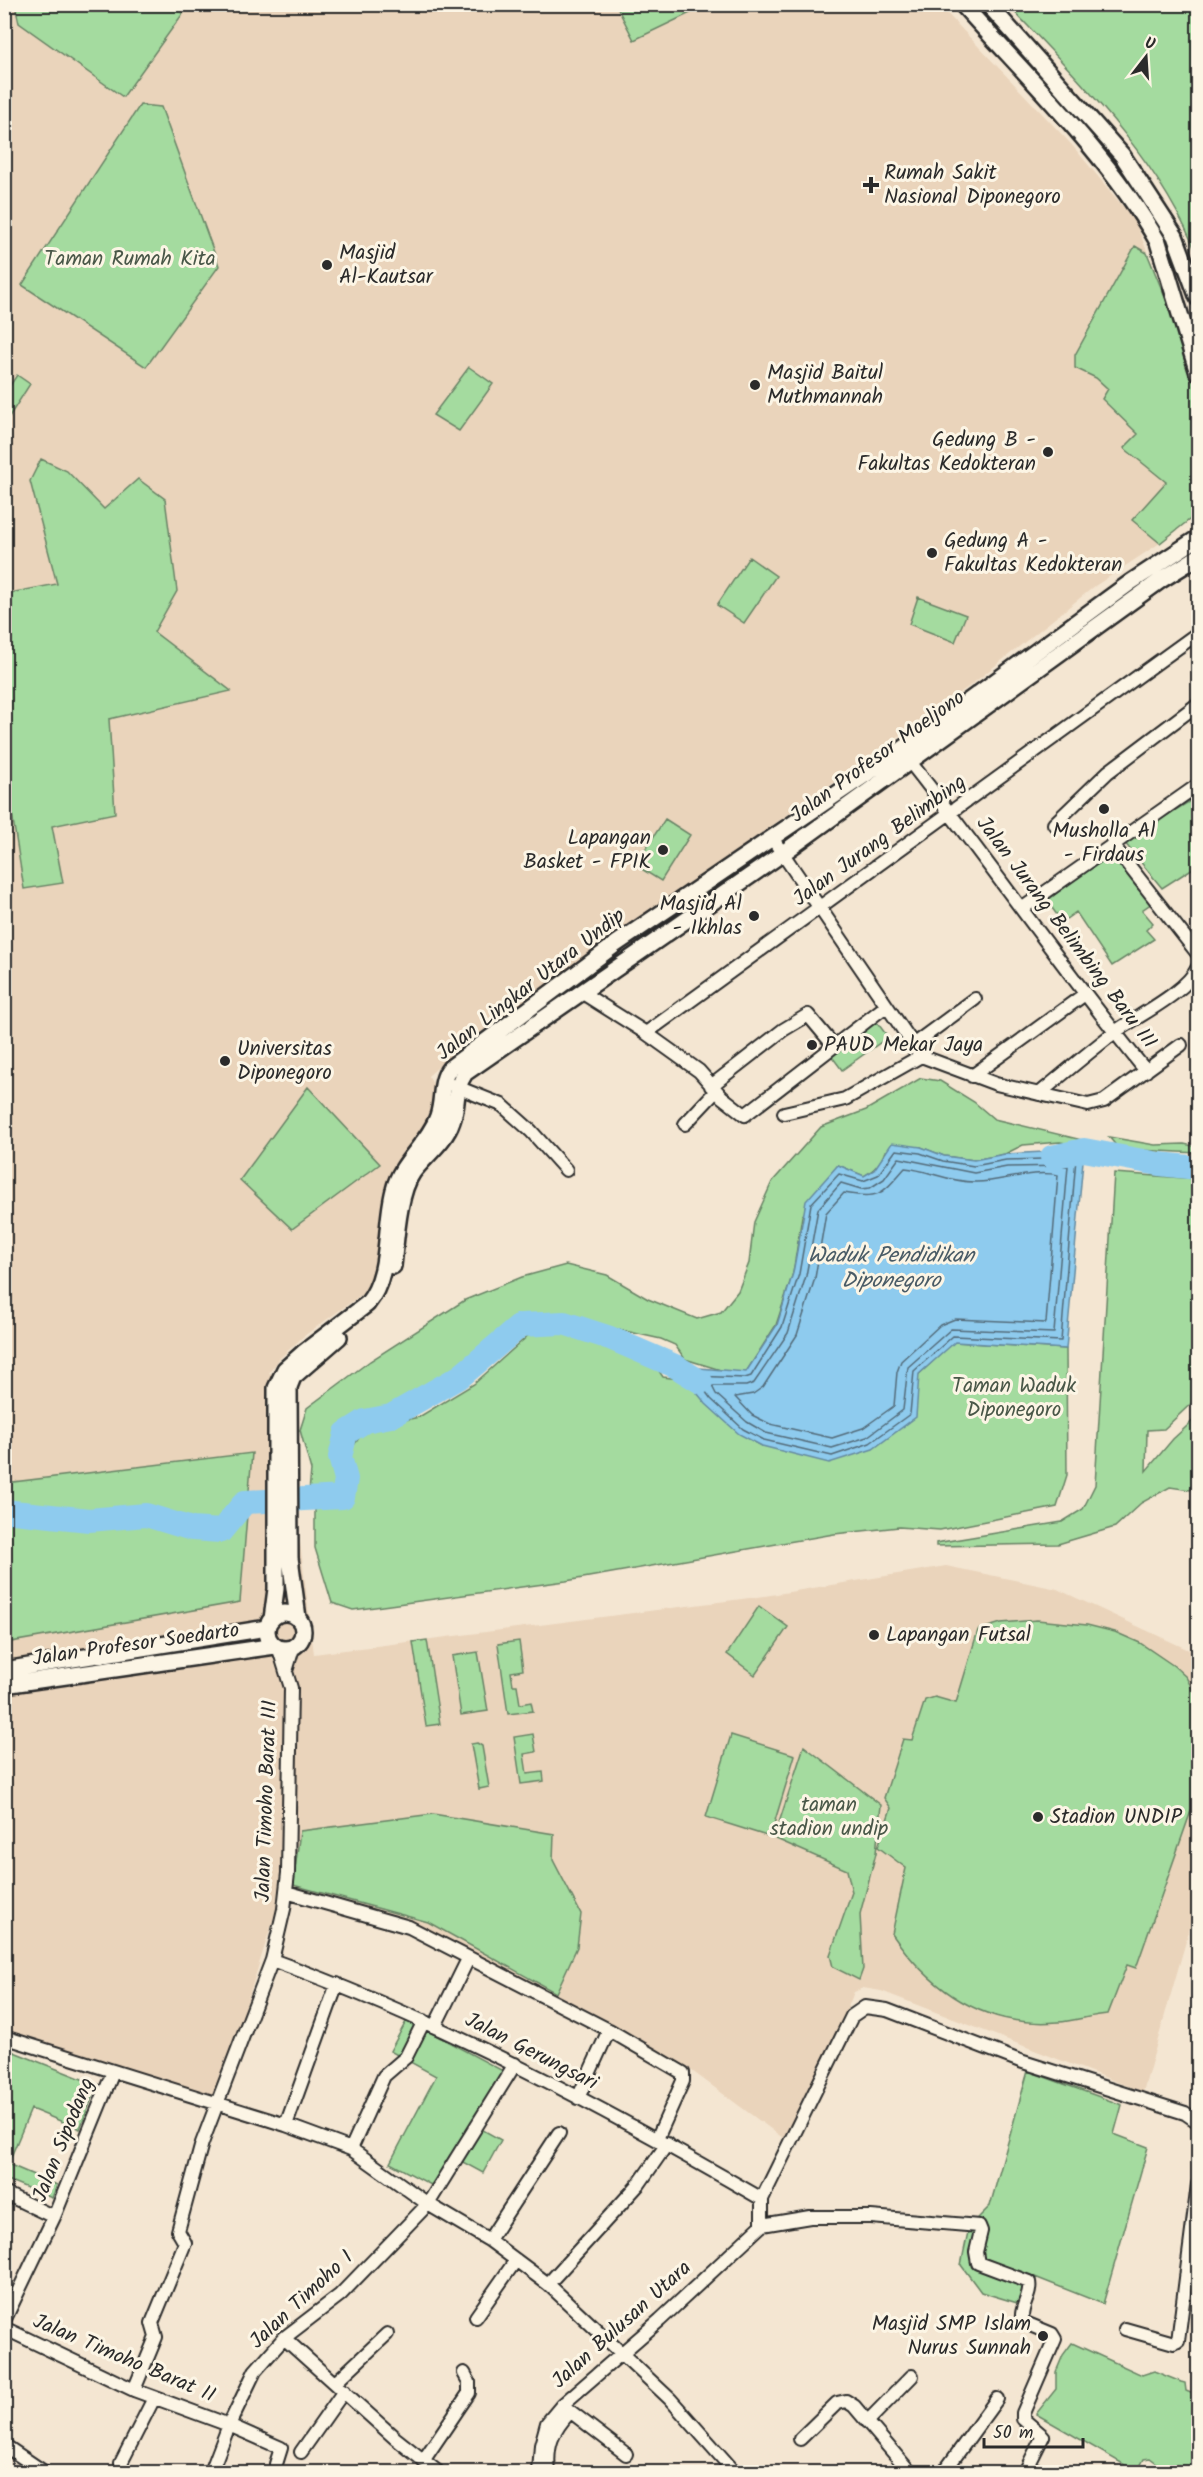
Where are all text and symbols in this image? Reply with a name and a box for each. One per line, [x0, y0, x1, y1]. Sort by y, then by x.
north arrow [1116, 27, 1176, 87]
text: U [1142, 31, 1159, 58]
place label: Rumah Sakit Nasional Diponegoro [884, 157, 1061, 214]
marker: Rumah Sakit Nasional Diponegoro [862, 176, 880, 194]
place label: Masjid Al-Kautsar [339, 237, 434, 294]
park label: Taman Rumah Kita [44, 243, 216, 276]
marker: Masjid Al-Kautsar [320, 258, 334, 272]
place label: Masjid Baitul Muthmannah [767, 357, 883, 414]
marker: Masjid Baitul Muthmannah [748, 378, 762, 392]
place label: Gedung B - Fakultas Kedokteran [857, 424, 1036, 481]
marker: Gedung B - Fakultas Kedokteran [1041, 445, 1055, 459]
place label: Gedung A - Fakultas Kedokteran [944, 525, 1123, 582]
marker: Gedung A - Fakultas Kedokteran [925, 546, 939, 560]
street label: Jalan Profesor Moeljono [784, 682, 972, 832]
street label: Jalan Jurang Belimbing [786, 767, 974, 915]
marker: Musholla Al - Firdaus [1097, 802, 1111, 816]
street label: Jalan Jurang Belimbing Baru III [967, 810, 1165, 1056]
place label: Musholla Al - Firdaus [1053, 815, 1155, 872]
place label: Lapangan Basket - FPIK [524, 822, 652, 879]
marker: Lapangan Basket - FPIK [656, 843, 670, 857]
place label: Masjid Al - Ikhlas [659, 888, 742, 945]
street label: Jalan Lingkar Utara Undip [429, 901, 633, 1069]
marker: Masjid Al - Ikhlas [747, 909, 761, 923]
place label: PAUD Mekar Jaya [824, 1029, 983, 1062]
place label: Universitas Diponegoro [237, 1033, 332, 1090]
marker: PAUD Mekar Jaya [805, 1038, 819, 1052]
marker: Universitas Diponegoro [218, 1054, 232, 1068]
water label: Waduk Pendidikan Diponegoro [808, 1239, 977, 1299]
park label: Taman Waduk Diponegoro [952, 1370, 1076, 1427]
street label: Jalan Profesor Soedarto [31, 1614, 241, 1676]
place label: Lapangan Futsal [886, 1619, 1031, 1652]
marker: Lapangan Futsal [867, 1628, 881, 1642]
street label: Jalan Timoho Barat III [247, 1699, 287, 1903]
park label: taman stadion undip [770, 1789, 888, 1846]
place label: Stadion UNDIP [1050, 1801, 1183, 1834]
marker: Stadion UNDIP [1031, 1810, 1045, 1824]
street label: Jalan Gerungsari [459, 2004, 604, 2100]
street label: Jalan Sipodang [24, 2073, 104, 2207]
street label: Jalan Timoho I [242, 2243, 362, 2357]
street label: Jalan Bulusan Utara [545, 2253, 699, 2397]
street label: Jalan Timoho Barat II [28, 2306, 220, 2412]
place label: Masjid SMP Islam Nurus Sunnah [872, 2308, 1031, 2365]
marker: Masjid SMP Islam Nurus Sunnah [1036, 2329, 1050, 2343]
scale bar [984, 2411, 1083, 2449]
text: 50 m [993, 2419, 1033, 2448]

